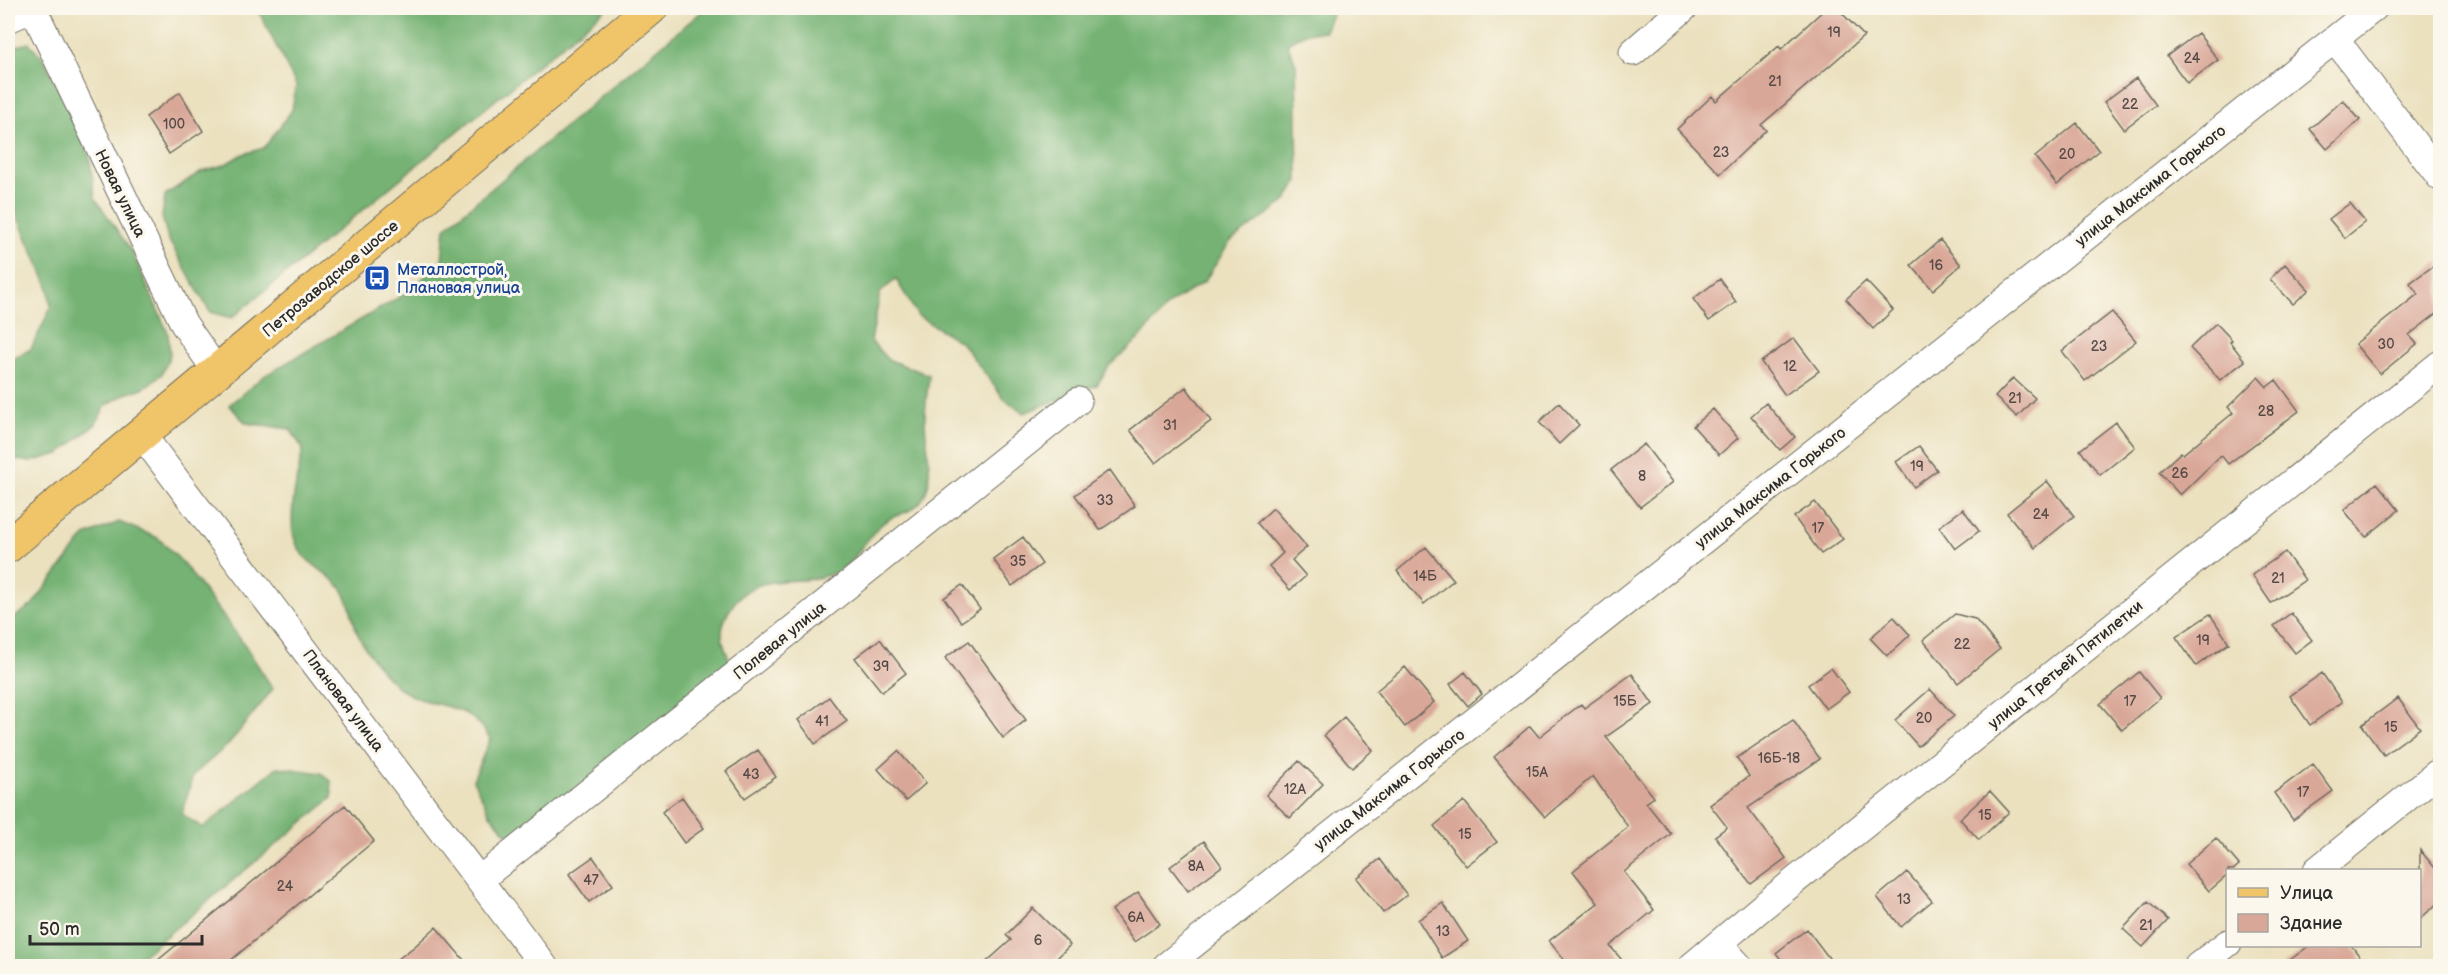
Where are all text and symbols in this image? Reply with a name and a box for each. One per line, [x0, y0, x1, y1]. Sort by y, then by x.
house number: 19 [1827, 24, 1841, 41]
house number: 24 [2184, 50, 2201, 67]
house number: 21 [1768, 73, 1782, 90]
house number: 22 [2122, 96, 2139, 113]
house number: 100 [163, 116, 185, 133]
street label: улица Максима Горького [2072, 122, 2230, 251]
house number: 23 [1713, 144, 1729, 161]
house number: 20 [2059, 146, 2075, 163]
street label: Новая улица [90, 147, 149, 241]
street label: Петрозаводское шоссе [259, 217, 403, 342]
house number: 16 [1929, 257, 1943, 274]
place label: Металлострой, Плановая улица [397, 261, 521, 298]
bus stop icon: Металлострой, Плановая улица [362, 263, 392, 293]
house number: 30 [2378, 336, 2394, 353]
house number: 23 [2091, 338, 2107, 355]
house number: 12 [1783, 358, 1798, 375]
house number: 21 [2008, 390, 2022, 407]
house number: 28 [2258, 403, 2274, 420]
house number: 31 [1163, 417, 1177, 434]
street label: улица Максима Горького [1692, 424, 1850, 553]
house number: 19 [1910, 458, 1924, 475]
house number: 26 [2172, 465, 2189, 482]
house number: 8 [1638, 468, 1646, 485]
house number: 33 [1096, 492, 1114, 509]
house number: 24 [2033, 506, 2050, 523]
house number: 17 [1812, 520, 1824, 537]
house number: 35 [1010, 553, 1026, 570]
house number: 14Б [1413, 568, 1437, 585]
house number: 21 [2271, 570, 2285, 587]
street label: улица Третьей Пятилетки [1985, 597, 2147, 733]
street label: Полевая улица [730, 598, 830, 684]
house number: 19 [2196, 632, 2210, 649]
house number: 22 [1954, 636, 1971, 653]
street label: Плановая улица [298, 646, 388, 756]
house number: 39 [873, 658, 889, 675]
house number: 15Б [1613, 693, 1637, 710]
house number: 17 [2124, 693, 2136, 710]
house number: 20 [1916, 710, 1932, 727]
house number: 41 [815, 713, 829, 730]
house number: 15 [2384, 719, 2398, 736]
street label: улица Максима Горького [1311, 726, 1469, 855]
house number: 16Б-18 [1758, 750, 1800, 767]
house number: 15А [1526, 764, 1548, 781]
house number: 43 [742, 766, 760, 783]
house number: 12А [1284, 781, 1307, 798]
house number: 17 [2297, 784, 2309, 801]
house number: 15 [1978, 807, 1992, 824]
house number: 15 [1458, 826, 1472, 843]
house number: 8А [1188, 858, 1205, 875]
legend [2226, 869, 2421, 947]
house number: 47 [583, 872, 599, 889]
house number: 24 [277, 878, 294, 895]
text: Улица [2280, 883, 2334, 904]
house number: 13 [1897, 891, 1911, 908]
scale bar [30, 908, 202, 946]
house number: 6А [1127, 909, 1145, 926]
text: Здание [2280, 913, 2342, 934]
house number: 21 [2139, 917, 2153, 934]
text: 50 m [39, 919, 80, 940]
house number: 13 [1436, 923, 1450, 940]
house number: 6 [1034, 932, 1043, 949]

